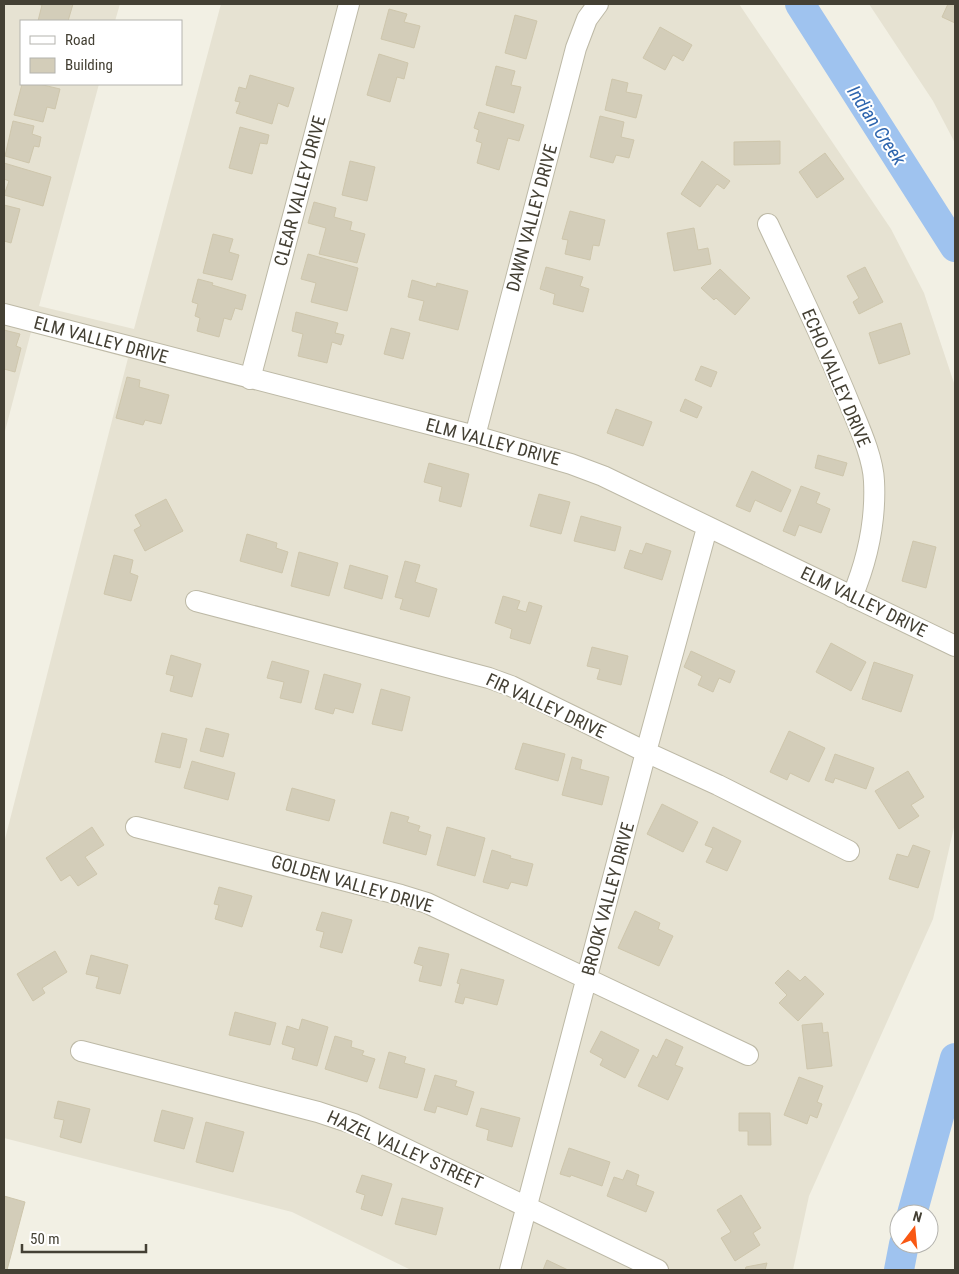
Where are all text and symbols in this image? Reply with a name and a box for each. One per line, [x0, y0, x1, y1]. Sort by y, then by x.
legend [20, 20, 182, 85]
text: Road [65, 31, 95, 49]
text: Building [65, 56, 113, 74]
water label: Indian Creek [842, 81, 911, 170]
street label: CLEAR VALLEY DRIVE [269, 113, 330, 268]
street label: DAWN VALLEY DRIVE [502, 142, 561, 294]
street label: ECHO VALLEY DRIVE [798, 306, 875, 450]
street label: ELM VALLEY DRIVE [32, 312, 171, 368]
street label: ELM VALLEY DRIVE [424, 414, 563, 470]
street label: ELM VALLEY DRIVE [798, 562, 931, 641]
street label: FIR VALLEY DRIVE [483, 669, 609, 742]
street label: BROOK VALLEY DRIVE [577, 820, 638, 978]
street label: GOLDEN VALLEY DRIVE [269, 850, 436, 917]
street label: HAZEL VALLEY STREET [324, 1106, 486, 1193]
north arrow [889, 1204, 939, 1254]
text: N [911, 1208, 924, 1225]
scale bar [22, 1222, 146, 1254]
text: 50 m [30, 1230, 60, 1248]

